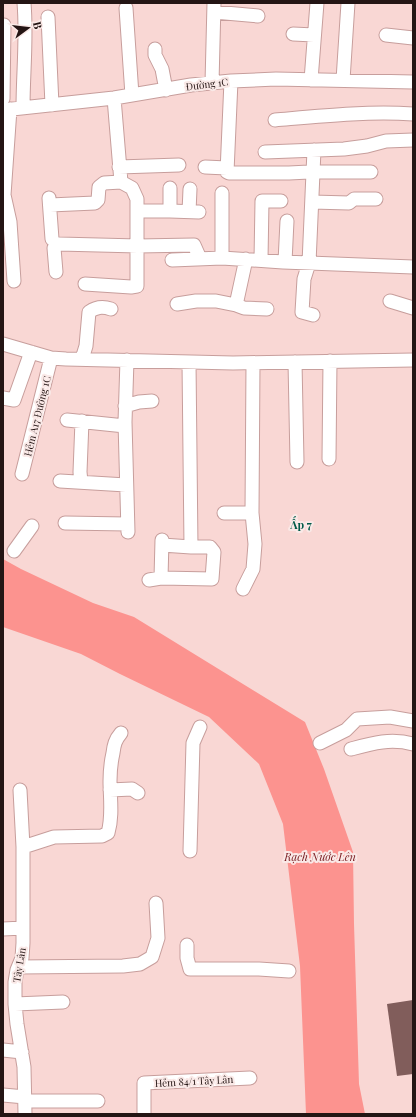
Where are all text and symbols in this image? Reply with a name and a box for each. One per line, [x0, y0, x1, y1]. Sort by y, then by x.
north arrow [8, 8, 48, 48]
text: B [30, 20, 46, 31]
street label: Đường 1C [185, 74, 229, 94]
street label: Hẻm A17 Đường 1C [20, 374, 54, 458]
district label: Ấp 7 [289, 515, 312, 532]
water label: Rạch Nước Lên [283, 849, 356, 864]
street label: Tây Lân [9, 946, 29, 983]
street label: Hẻm 84/1 Tây Lân [154, 1072, 234, 1090]

